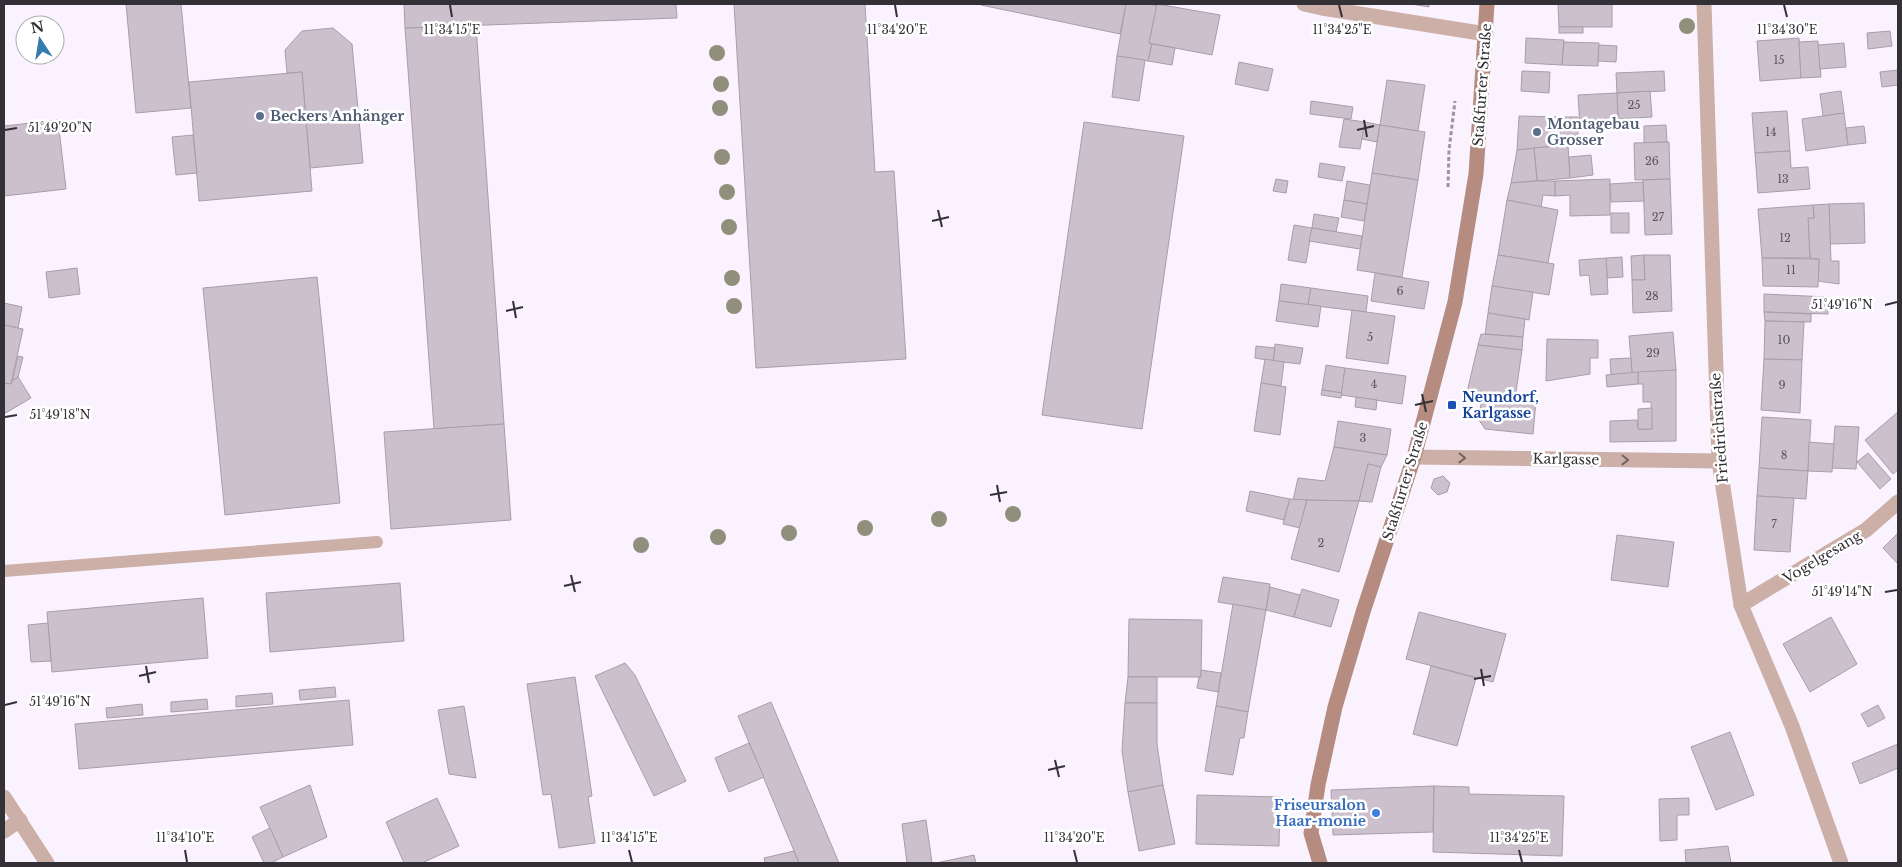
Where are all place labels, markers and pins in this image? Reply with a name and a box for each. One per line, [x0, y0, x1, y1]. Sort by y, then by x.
place label: Beckers Anhänger [270, 107, 404, 125]
marker: Beckers Anhänger [254, 110, 266, 122]
place label: Montagebau Grosser [1547, 115, 1640, 149]
marker: Montagebau Grosser [1531, 126, 1543, 138]
place label: Neundorf, Karlgasse [1462, 388, 1539, 422]
marker: Neundorf, Karlgasse [1446, 399, 1458, 411]
place label: Friseursalon Haar-monie [1274, 796, 1366, 830]
marker: Friseursalon Haar-monie [1370, 807, 1382, 819]

